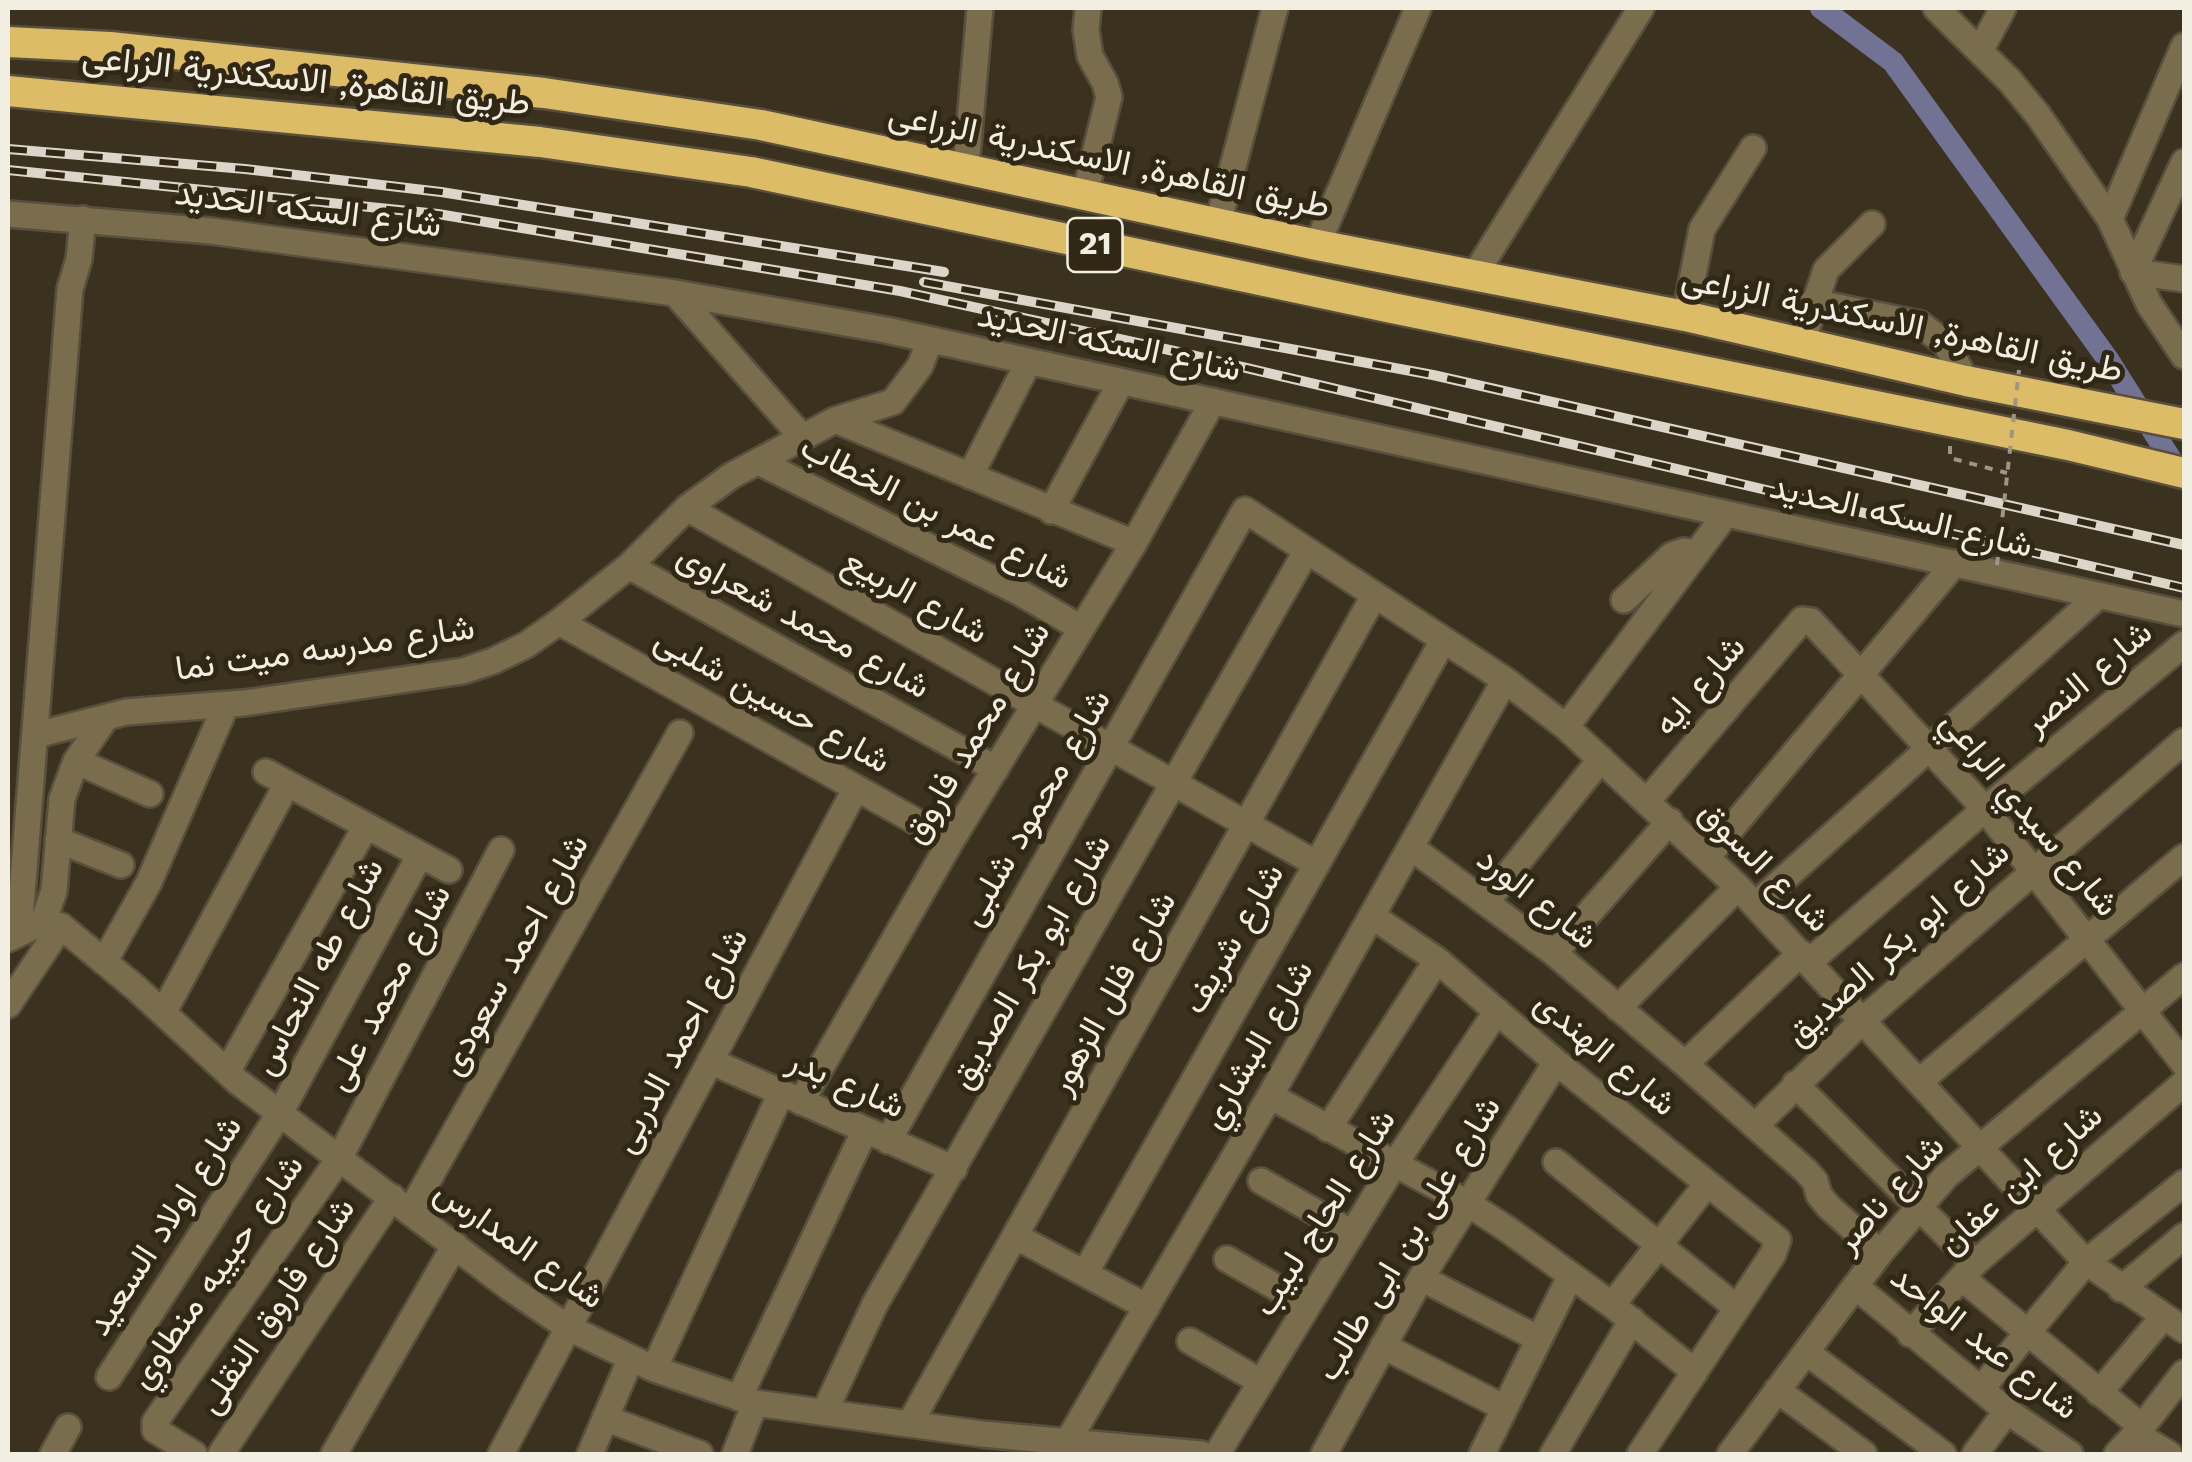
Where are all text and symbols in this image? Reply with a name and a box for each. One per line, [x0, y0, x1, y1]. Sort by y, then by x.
street label: طريق القاهرة, الاسكندرية الزراعى [80, 37, 532, 125]
street label: طريق القاهرة, الاسكندرية الزراعى [884, 94, 1334, 228]
street label: شارع السكه الحديد [172, 173, 444, 247]
road number: 21 [1068, 218, 1122, 272]
street label: طريق القاهرة, الاسكندرية الزراعى [1677, 258, 2127, 392]
street label: شارع السكه الحديد [973, 295, 1245, 391]
street label: شارع عمر بن الخطاب [793, 426, 1079, 600]
street label: شارع السكه الحديد [1766, 466, 2036, 568]
street label: شارع محمد شعراوى [669, 535, 937, 709]
street label: شارع الربيع [835, 540, 995, 654]
street label: شارع مدرسه ميت نما [173, 607, 477, 691]
street label: شارع النصر [2015, 612, 2161, 744]
street label: شارع محمد فاروق [894, 614, 1060, 852]
street label: شارع حسين شلبى [647, 619, 897, 783]
street label: شارع ايه [1645, 627, 1755, 745]
street label: شارع محمود شلبى [951, 682, 1121, 934]
street label: شارع سيدي الراعي [1931, 702, 2127, 926]
street label: شارع السوق [1689, 792, 1839, 942]
street label: شارع احمد سعودى [431, 827, 599, 1083]
street label: شارع ابو بكر الصديق [941, 827, 1121, 1097]
street label: شارع ابو بكر الصديق [1777, 832, 2019, 1056]
street label: شارع الورد [1468, 839, 1606, 959]
street label: شارع طه النحاس [244, 851, 394, 1083]
street label: شارع شريف [1174, 856, 1294, 1022]
street label: شارع محمد على [317, 878, 461, 1098]
street label: شارع فلل الزهور [1040, 884, 1186, 1102]
street label: شارع احمد الدربى [604, 921, 758, 1161]
street label: شارع البشاري [1193, 953, 1323, 1137]
street label: شارع الهندى [1525, 982, 1685, 1126]
street label: شارع بدر [781, 1040, 911, 1128]
street label: شارع على بن ابى طالب [1307, 1089, 1511, 1389]
street label: شارع ابن عفان [1930, 1095, 2112, 1265]
street label: شارع الحاج لبيب [1245, 1102, 1405, 1324]
street label: شارع اولاد السعيد [78, 1108, 252, 1344]
street label: شارع ناصر [1826, 1126, 1954, 1262]
street label: شارع حبيبه منطاوي [121, 1147, 313, 1397]
street label: شارع المدارس [426, 1171, 612, 1319]
street label: شارع فاروق النقلى [189, 1190, 365, 1422]
street label: شارع عبد الواحد [1882, 1257, 2086, 1429]

